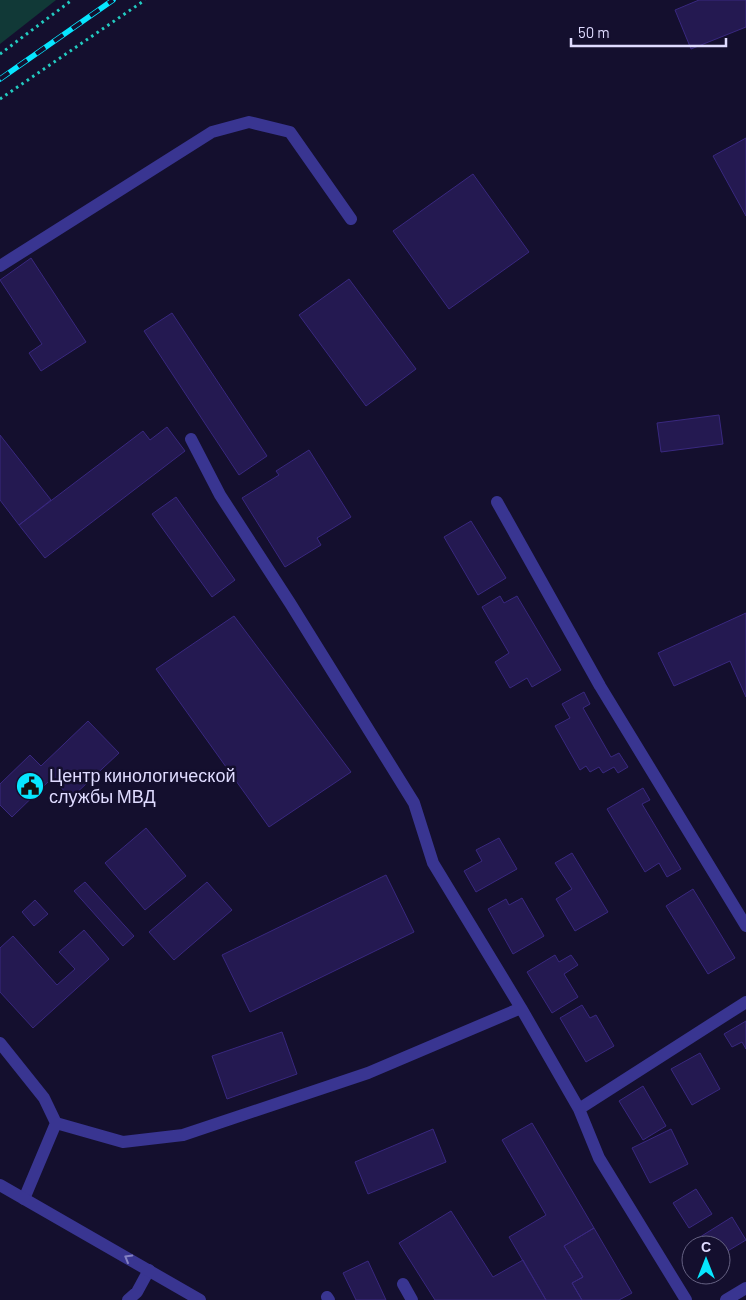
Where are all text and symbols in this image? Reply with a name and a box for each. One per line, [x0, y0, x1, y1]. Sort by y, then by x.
scale bar [571, 15, 726, 47]
text: 50 m [578, 23, 610, 41]
place label: Центр кинологической службы МВД [49, 764, 235, 807]
public building icon: Центр кинологической службы МВД [15, 771, 45, 801]
north arrow [681, 1235, 731, 1285]
text: С [701, 1238, 711, 1255]
one-way arrow [124, 1254, 133, 1264]

